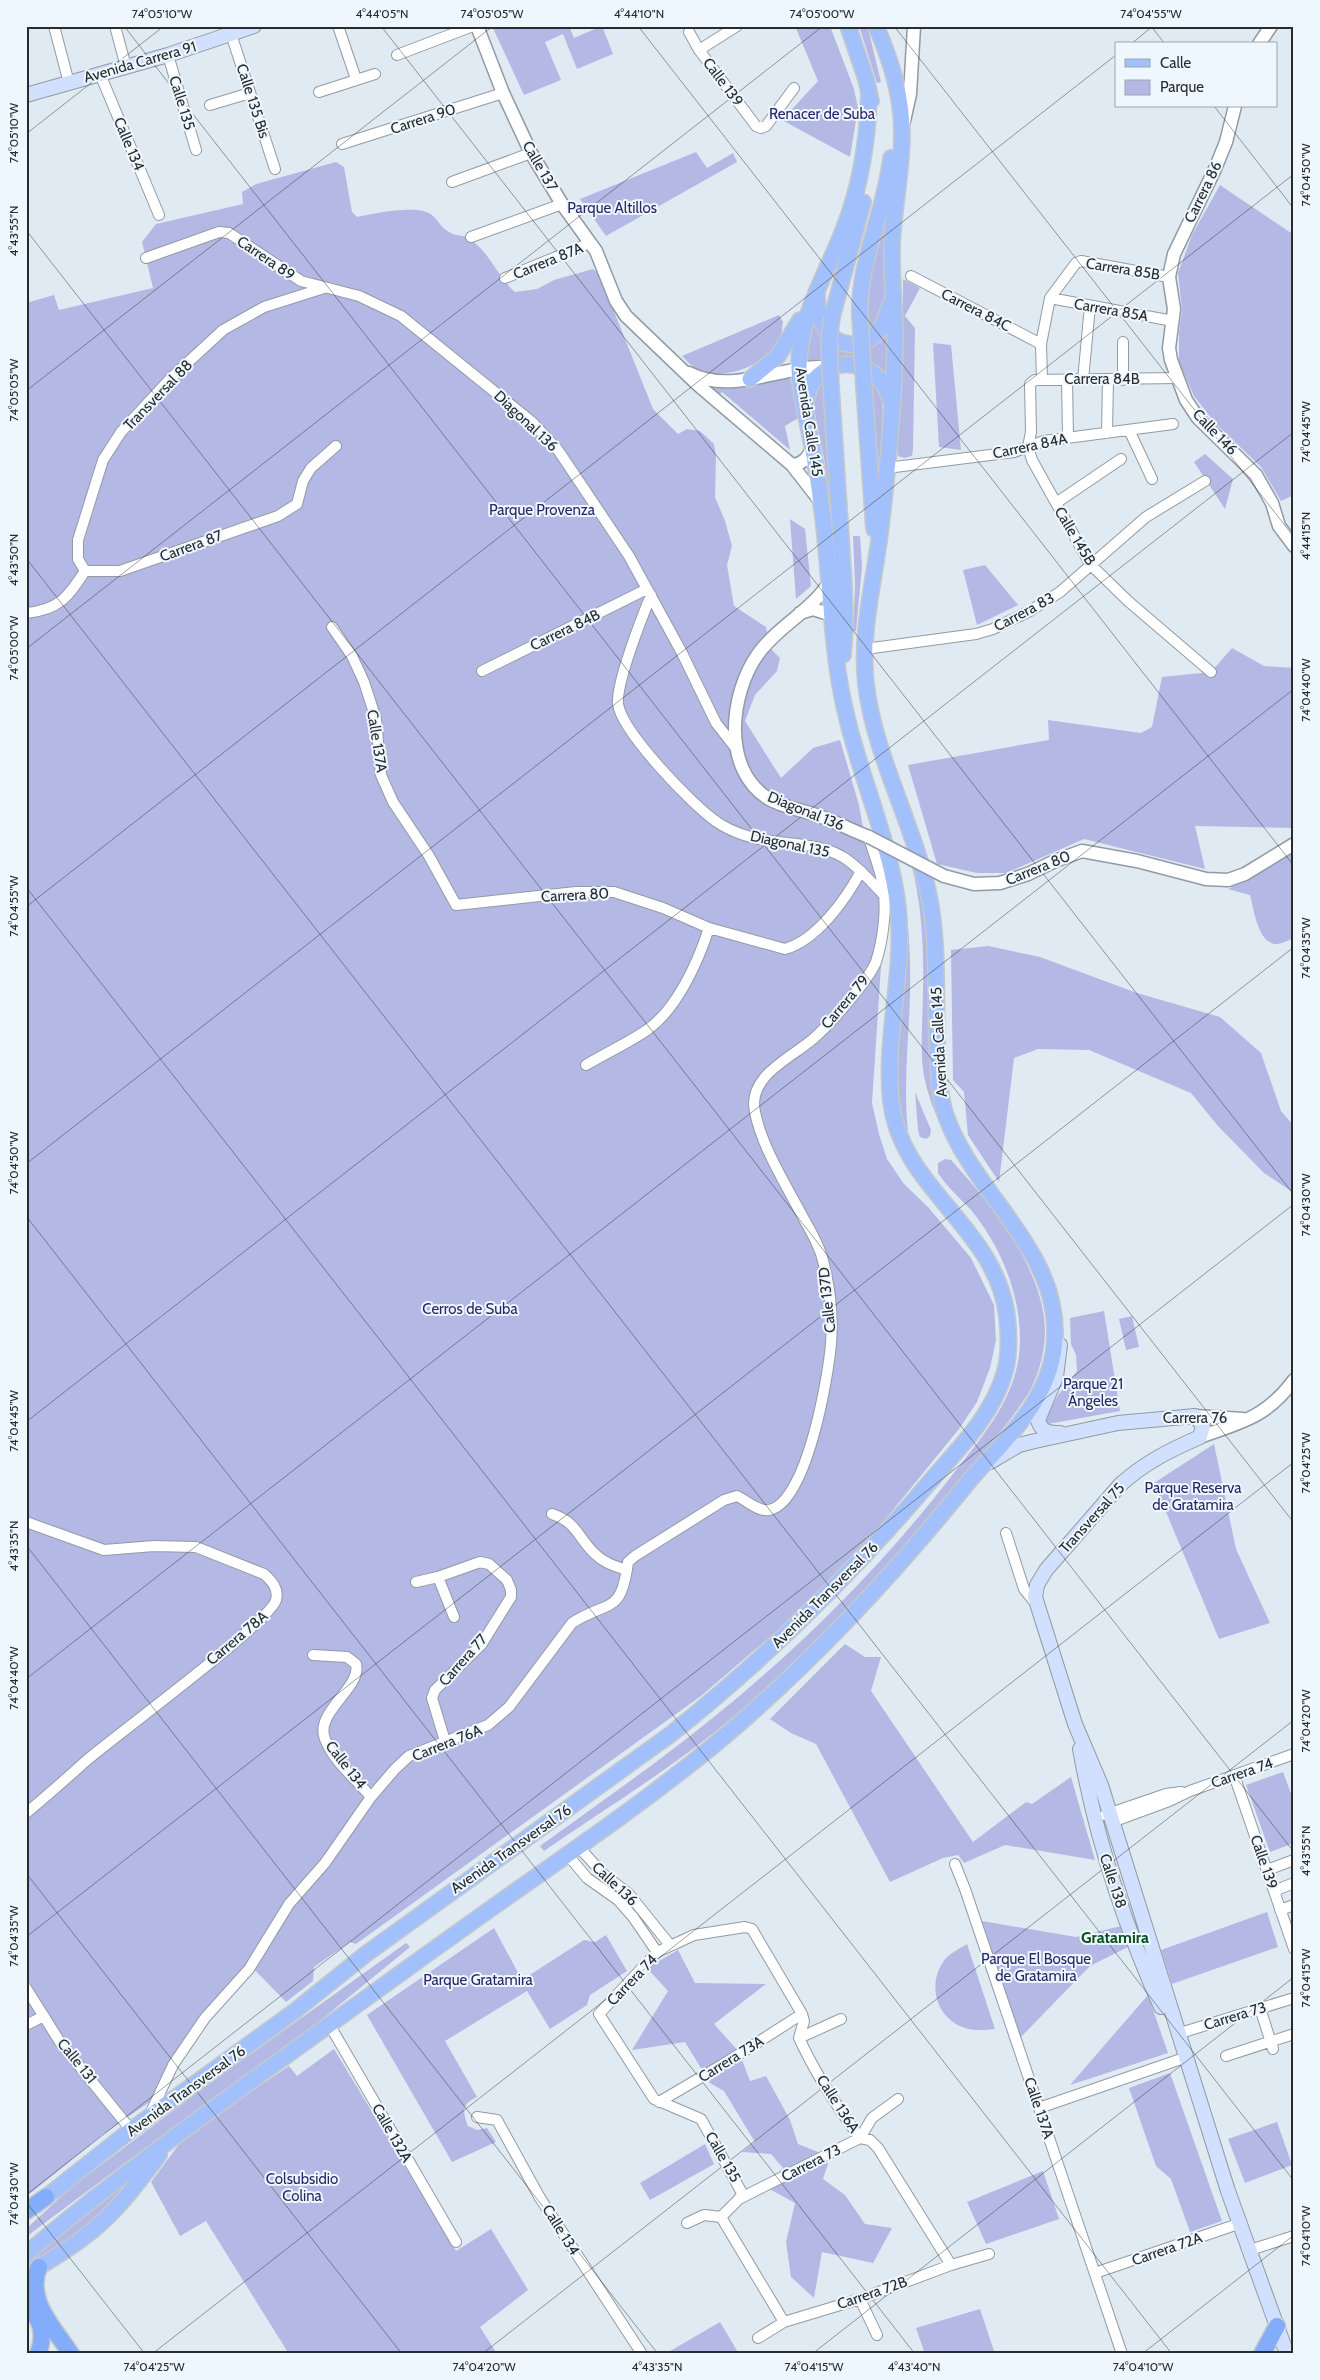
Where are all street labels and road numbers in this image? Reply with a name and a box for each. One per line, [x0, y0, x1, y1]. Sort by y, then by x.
street label: Avenida Carrera 91 [82, 37, 198, 87]
street label: Calle 139 [699, 54, 747, 110]
street label: Calle 135 Bis [233, 61, 273, 141]
street label: Calle 135 [165, 74, 199, 132]
street label: Carrera 90 [388, 100, 458, 138]
street label: Calle 134 [110, 115, 148, 174]
street label: Calle 137 [518, 138, 562, 195]
street label: Carrera 86 [1180, 158, 1226, 226]
street label: Carrera 89 [234, 232, 298, 284]
street label: Carrera 87A [510, 239, 586, 283]
street label: Carrera 85B [1085, 254, 1161, 284]
street label: Carrera 84C [938, 285, 1014, 335]
street label: Carrera 85A [1072, 295, 1150, 326]
street label: Transversal 88 [120, 356, 196, 434]
street label: Avenida Calle 145 [791, 366, 827, 478]
street label: Carrera 84B [1064, 370, 1140, 388]
street label: Diagonal 136 [490, 387, 562, 455]
street label: Calle 146 [1189, 405, 1241, 459]
street label: Carrera 84A [991, 429, 1070, 463]
street label: Calle 145B [1051, 503, 1100, 569]
street label: Carrera 87 [157, 526, 225, 566]
street label: Carrera 83 [991, 589, 1057, 635]
street label: Carrera 84B [527, 605, 603, 655]
street label: Calle 137A [363, 708, 391, 775]
street label: Diagonal 136 [765, 787, 847, 835]
street label: Diagonal 135 [749, 827, 831, 861]
street label: Carrera 80 [1003, 847, 1073, 889]
street label: Carrera 80 [540, 884, 610, 906]
street label: Carrera 79 [817, 971, 873, 1033]
street label: Avenida Calle 145 [927, 986, 951, 1098]
street label: Calle 137D [815, 1266, 839, 1334]
street label: Carrera 76 [1163, 1409, 1227, 1427]
street label: Transversal 75 [1056, 1479, 1128, 1557]
street label: Avenida Transversal 76 [768, 1538, 882, 1652]
street label: Carrera 78A [203, 1607, 272, 1669]
street label: Carrera 77 [435, 1630, 491, 1690]
street label: Carrera 76A [410, 1721, 485, 1765]
street label: Calle 134 [322, 1737, 371, 1793]
street label: Carrera 74 [1209, 1754, 1276, 1792]
street label: Avenida Transversal 76 [447, 1801, 575, 1897]
street label: Calle 139 [1246, 1833, 1282, 1891]
street label: Calle 138 [1096, 1851, 1130, 1911]
street label: Calle 136 [588, 1858, 642, 1910]
street label: Carrera 74 [603, 1950, 661, 2009]
street label: Carrera 73 [1202, 1998, 1268, 2034]
street label: Carrera 73A [695, 2031, 768, 2086]
street label: Calle 131 [54, 2035, 100, 2087]
street label: Avenida Transversal 76 [123, 2042, 249, 2140]
street label: Calle 136A [813, 2072, 864, 2137]
street label: Calle 137A [1020, 2075, 1058, 2142]
street label: Calle 132A [368, 2101, 416, 2166]
street label: Calle 135 [701, 2128, 745, 2186]
street label: Carrera 73 [778, 2140, 844, 2186]
street label: Calle 134 [538, 2201, 584, 2259]
street label: Carrera 72A [1129, 2228, 1205, 2269]
street label: Carrera 72B [835, 2273, 909, 2313]

